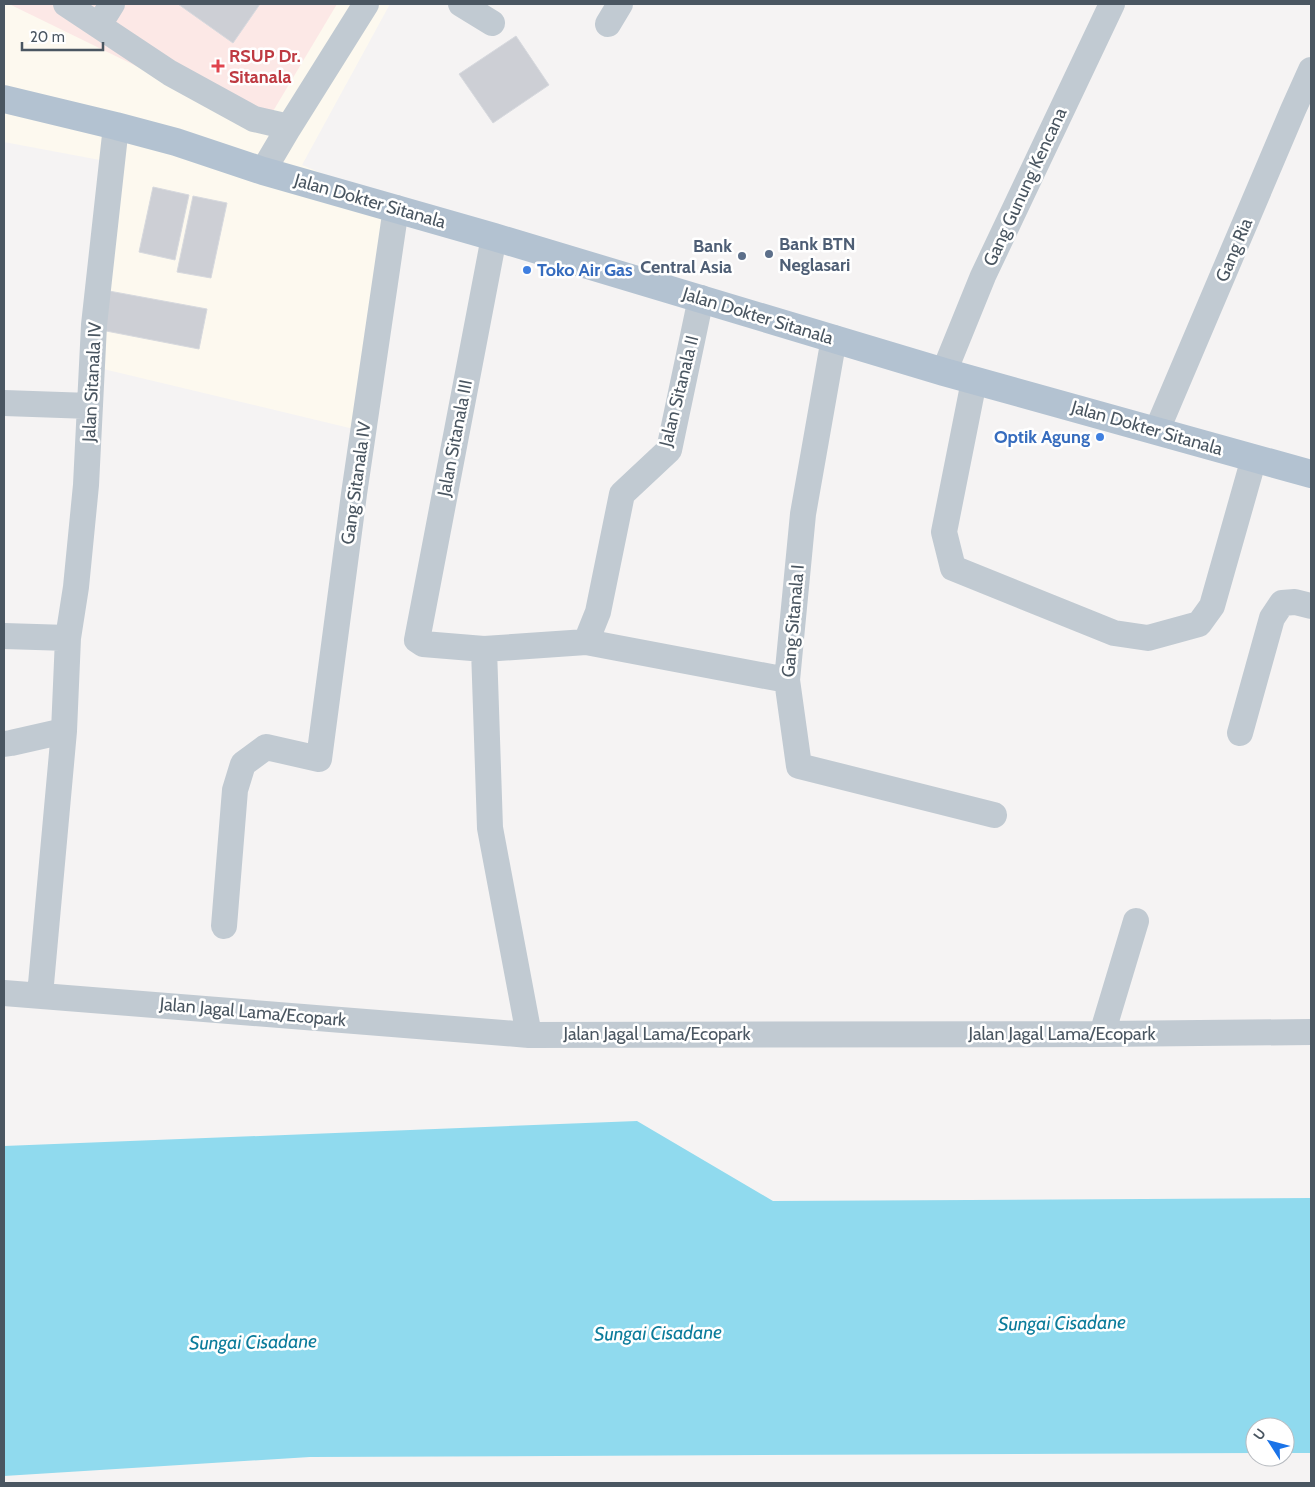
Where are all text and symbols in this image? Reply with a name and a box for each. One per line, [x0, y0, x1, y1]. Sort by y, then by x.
scale bar [22, 20, 104, 52]
text: 20 m [30, 28, 65, 46]
place label: RSUP Dr. Sitanala [229, 45, 301, 88]
marker: RSUP Dr. Sitanala [211, 59, 225, 73]
street label: Gang Gunung Kencana [979, 104, 1071, 270]
street label: Jalan Dokter Sitanala [291, 169, 449, 233]
street label: Gang Ria [1211, 215, 1257, 285]
place label: Bank BTN Neglasari [779, 233, 856, 276]
place label: Bank Central Asia [640, 235, 732, 278]
marker: Bank BTN Neglasari [763, 248, 775, 260]
marker: Bank Central Asia [736, 250, 748, 262]
place label: Toko Air Gas [537, 259, 633, 281]
marker: Toko Air Gas [521, 264, 533, 276]
street label: Jalan Dokter Sitanala [679, 282, 836, 349]
street label: Jalan Sitanala IV [78, 321, 106, 444]
street label: Jalan Sitanala II [654, 333, 703, 450]
street label: Jalan Sitanala III [433, 378, 477, 499]
street label: Jalan Dokter Sitanala [1068, 396, 1226, 460]
street label: Gang Sitanala IV [336, 420, 376, 546]
place label: Optik Agung [994, 426, 1090, 448]
marker: Optik Agung [1094, 431, 1106, 443]
street label: Gang Sitanala I [777, 564, 809, 678]
street label: Jalan Jagal Lama/Ecopark [158, 993, 348, 1031]
street label: Jalan Jagal Lama/Ecopark [563, 1023, 751, 1045]
street label: Jalan Jagal Lama/Ecopark [968, 1023, 1156, 1045]
water label: Sungai Cisadane [998, 1310, 1126, 1336]
water label: Sungai Cisadane [594, 1320, 722, 1346]
water label: Sungai Cisadane [189, 1329, 317, 1355]
north arrow [1245, 1417, 1295, 1467]
text: U [1249, 1425, 1270, 1444]

